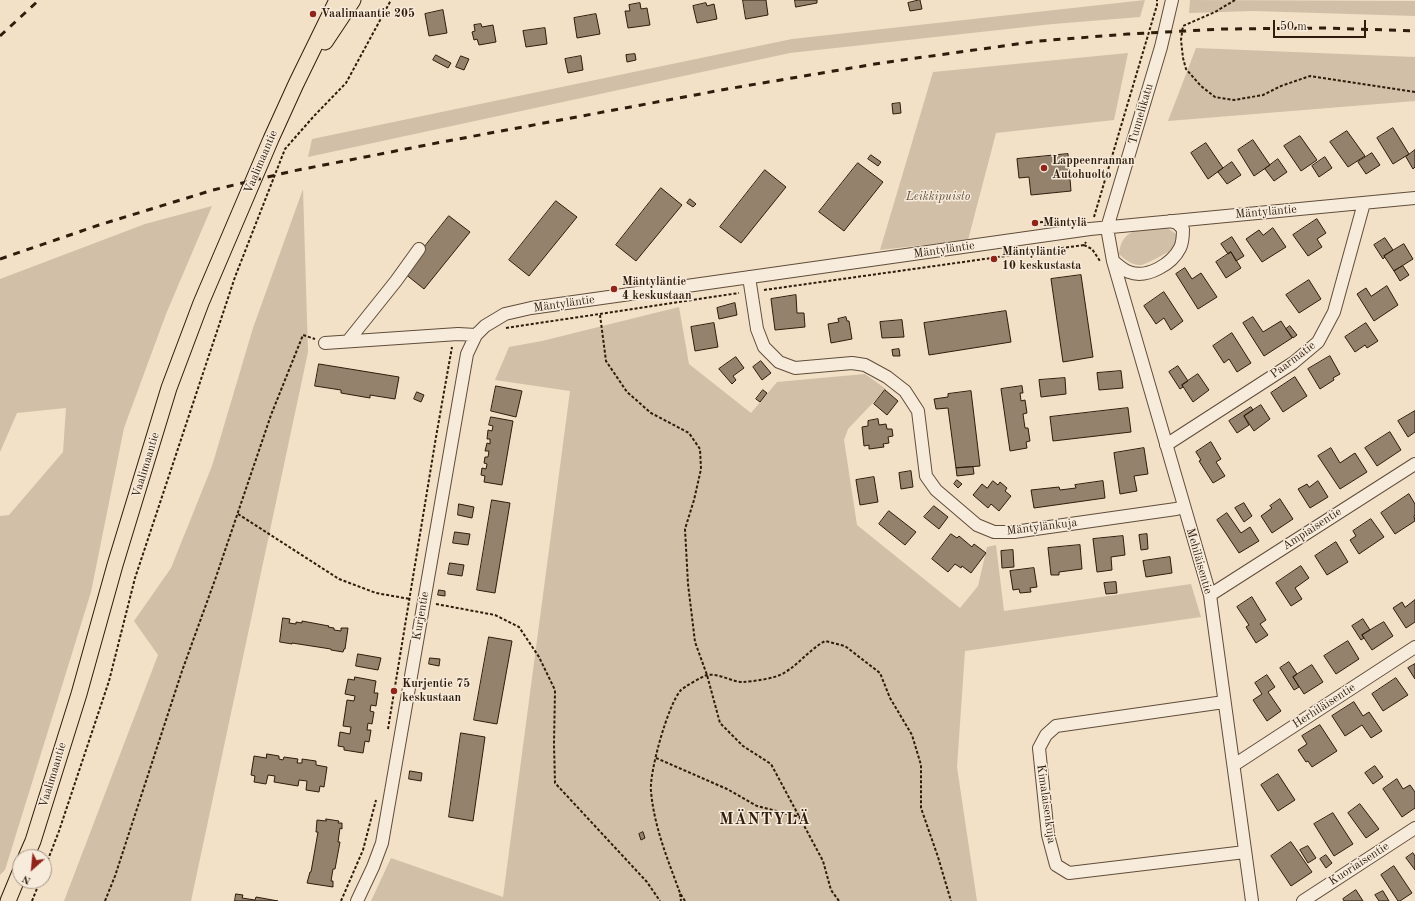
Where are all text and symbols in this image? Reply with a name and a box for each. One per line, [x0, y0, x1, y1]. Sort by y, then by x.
place label: Vaalimaantie 205 [321, 7, 415, 21]
marker: Vaalimaantie 205 [308, 9, 318, 19]
scale bar [1275, 12, 1368, 38]
text: 50 m [1280, 21, 1307, 33]
street label: Tunnelikatu [1125, 82, 1157, 146]
street label: Vaalimaantie [241, 128, 281, 196]
place label: Lappeenrannan Autohuolto [1052, 154, 1135, 182]
marker: Lappeenrannan Autohuolto [1039, 163, 1049, 173]
park label: Leikkipuisto [906, 190, 970, 204]
street label: Mäntyläntie [1235, 202, 1297, 222]
place label: Mäntylä [1043, 216, 1087, 230]
marker: Mäntylä [1030, 218, 1040, 228]
street label: Mäntyläntie [912, 239, 976, 261]
place label: Mäntyläntie 10 keskustasta [1002, 245, 1081, 273]
marker: Mäntyläntie 10 keskustasta [989, 254, 999, 264]
place label: Mäntyläntie 4 keskustaan [622, 275, 692, 303]
marker: Mäntyläntie 4 keskustaan [609, 284, 619, 294]
street label: Mäntyläntie [532, 293, 596, 315]
street label: Paarmatie [1268, 338, 1318, 382]
street label: Vaalimaantie [129, 431, 163, 499]
street label: Ampiaisentie [1280, 505, 1344, 553]
street label: Mäntylänkuja [1006, 516, 1078, 538]
street label: Mehiläisentie [1183, 526, 1215, 596]
street label: Kurjentie [410, 591, 432, 641]
place label: Kurjentie 75 keskustaan [402, 677, 470, 705]
street label: Herhiläisentie [1290, 680, 1358, 732]
marker: Kurjentie 75 keskustaan [389, 686, 399, 696]
street label: Vaalimaantie [36, 741, 70, 809]
street label: Kimalaisenkuja [1033, 763, 1059, 845]
district label: MÄNTYLÄ [719, 810, 811, 830]
street label: Kuoriaisentie [1326, 839, 1392, 889]
north arrow [12, 849, 52, 889]
text: N [21, 872, 33, 886]

